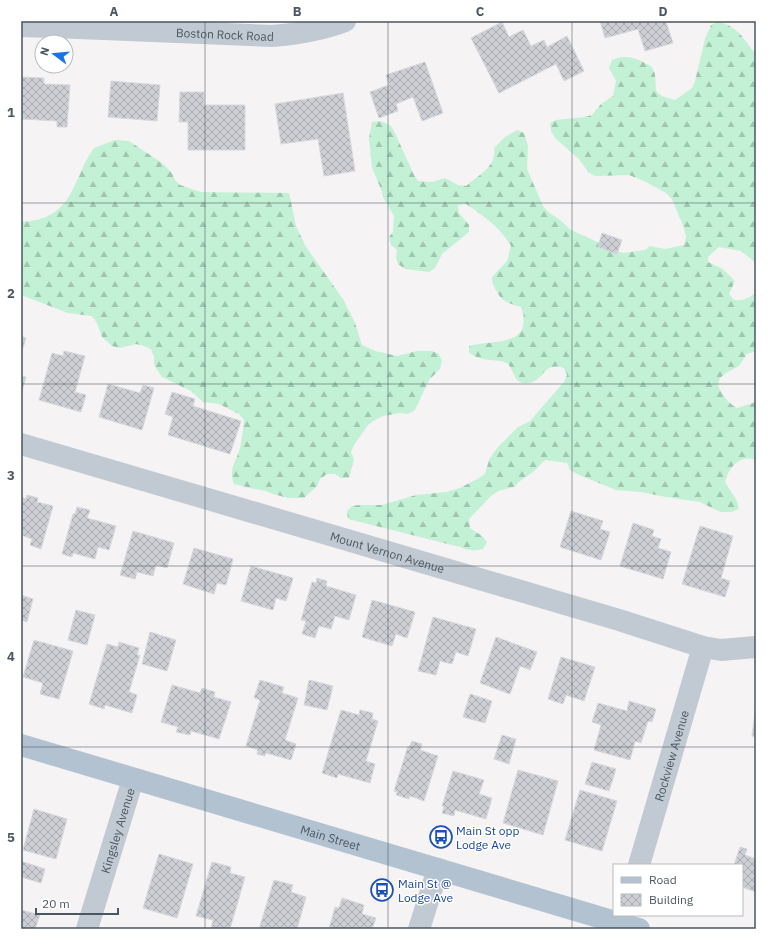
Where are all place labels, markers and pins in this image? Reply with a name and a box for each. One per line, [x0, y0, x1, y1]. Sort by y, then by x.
place label: Main St opp Lodge Ave [456, 823, 519, 852]
bus stop icon: Main St opp Lodge Ave [428, 824, 454, 850]
place label: Main St @ Lodge Ave [398, 876, 454, 905]
bus stop icon: Main St @ Lodge Ave [369, 877, 395, 903]

